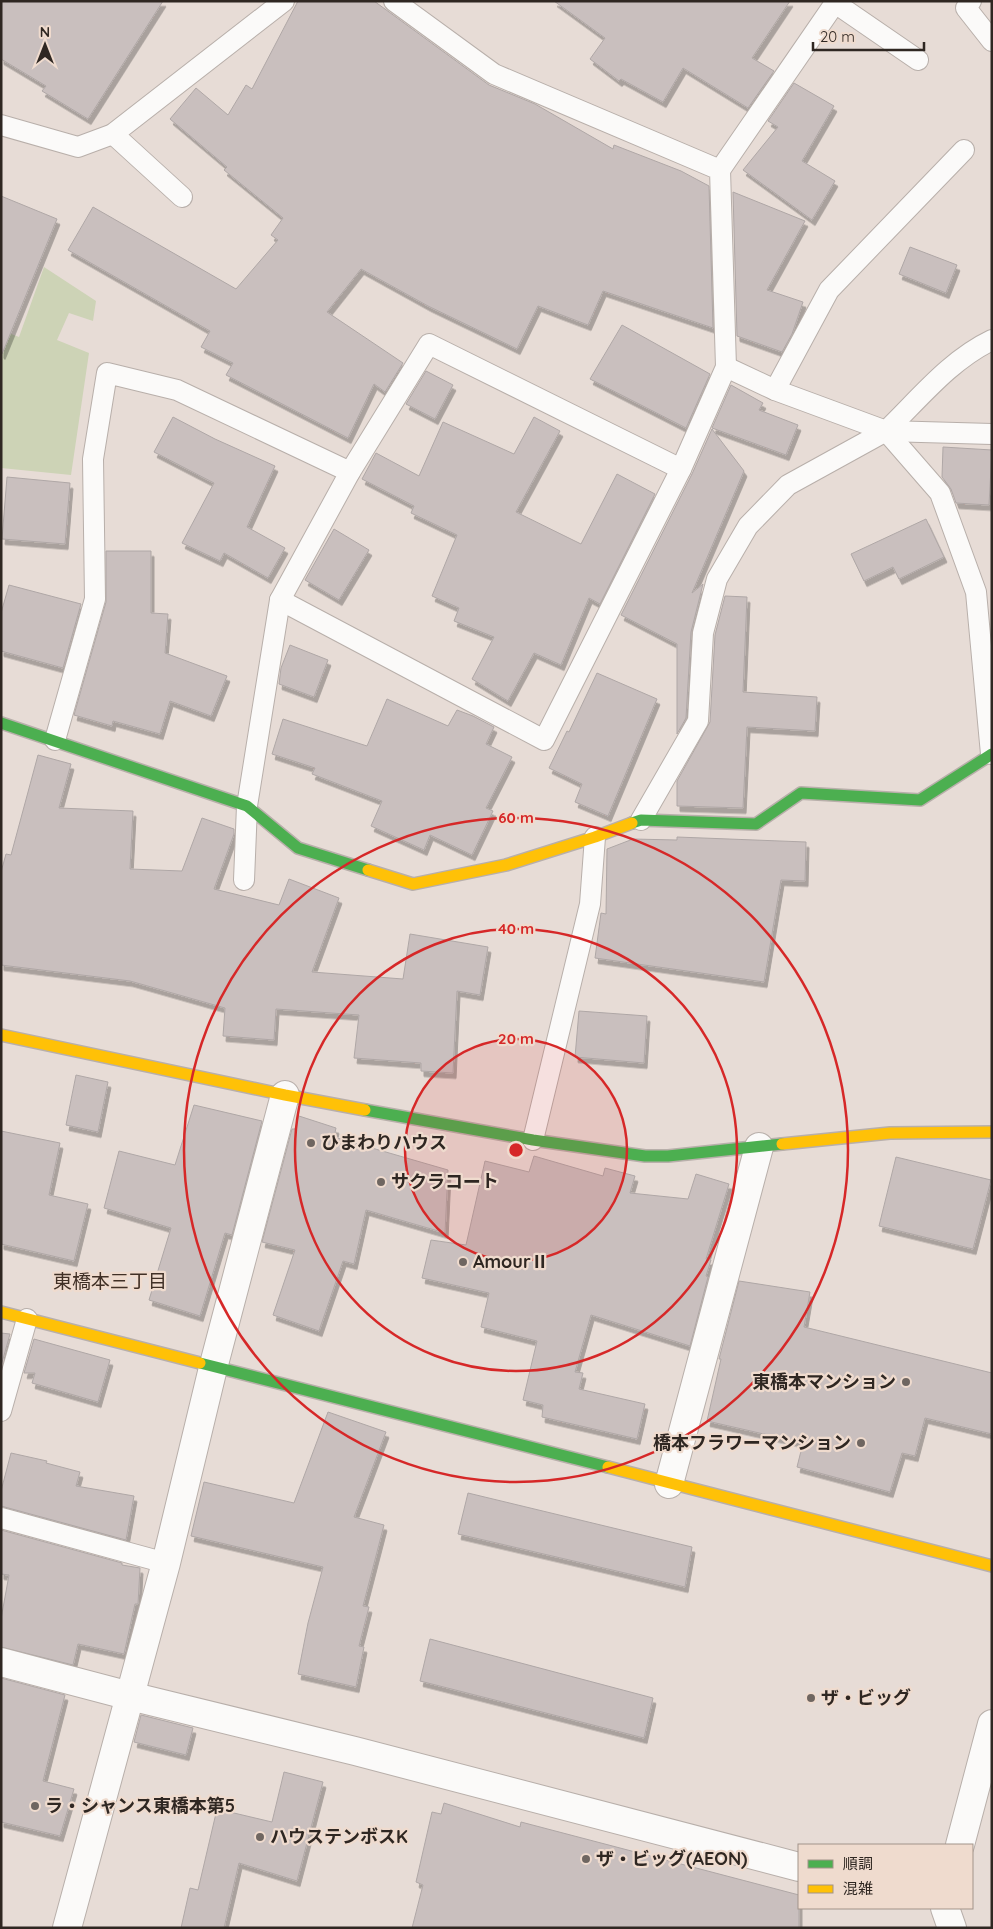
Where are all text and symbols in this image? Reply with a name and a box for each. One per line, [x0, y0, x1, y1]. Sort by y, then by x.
north arrow [20, 20, 70, 70]
scale bar [813, 20, 924, 52]
text: N [40, 23, 50, 41]
text: 20 m [820, 27, 855, 46]
text: 60 m [498, 808, 534, 827]
text: 40 m [498, 919, 534, 938]
text: 20 m [498, 1029, 534, 1048]
place label: ひまわりハウス [321, 1131, 447, 1154]
marker: ひまわりハウス [305, 1137, 317, 1149]
centre of rings [507, 1141, 525, 1159]
place label: サクラコート [391, 1170, 499, 1193]
marker: サクラコート [375, 1176, 387, 1188]
place label: AmourⅡ [473, 1250, 549, 1273]
marker: AmourⅡ [457, 1256, 469, 1268]
district label: 東橋本三丁目 [53, 1269, 167, 1293]
place label: 東橋本マンション [752, 1370, 896, 1393]
marker: 東橋本マンション [900, 1376, 912, 1388]
place label: 橋本フラワーマンション [653, 1431, 851, 1454]
marker: 橋本フラワーマンション [855, 1437, 867, 1449]
place label: ザ・ビッグ [821, 1686, 911, 1709]
marker: ザ・ビッグ [805, 1692, 817, 1704]
place label: ラ・シャンス東橋本第5 [45, 1794, 235, 1817]
marker: ラ・シャンス東橋本第5 [29, 1800, 41, 1812]
place label: ハウステンボスK [270, 1825, 408, 1848]
marker: ハウステンボスK [254, 1831, 266, 1843]
legend [798, 1844, 973, 1909]
place label: ザ・ビッグ(AEON) [596, 1847, 748, 1870]
marker: ザ・ビッグ(AEON) [580, 1853, 592, 1865]
text: 順調 [843, 1854, 873, 1873]
text: 混雑 [843, 1879, 873, 1898]

